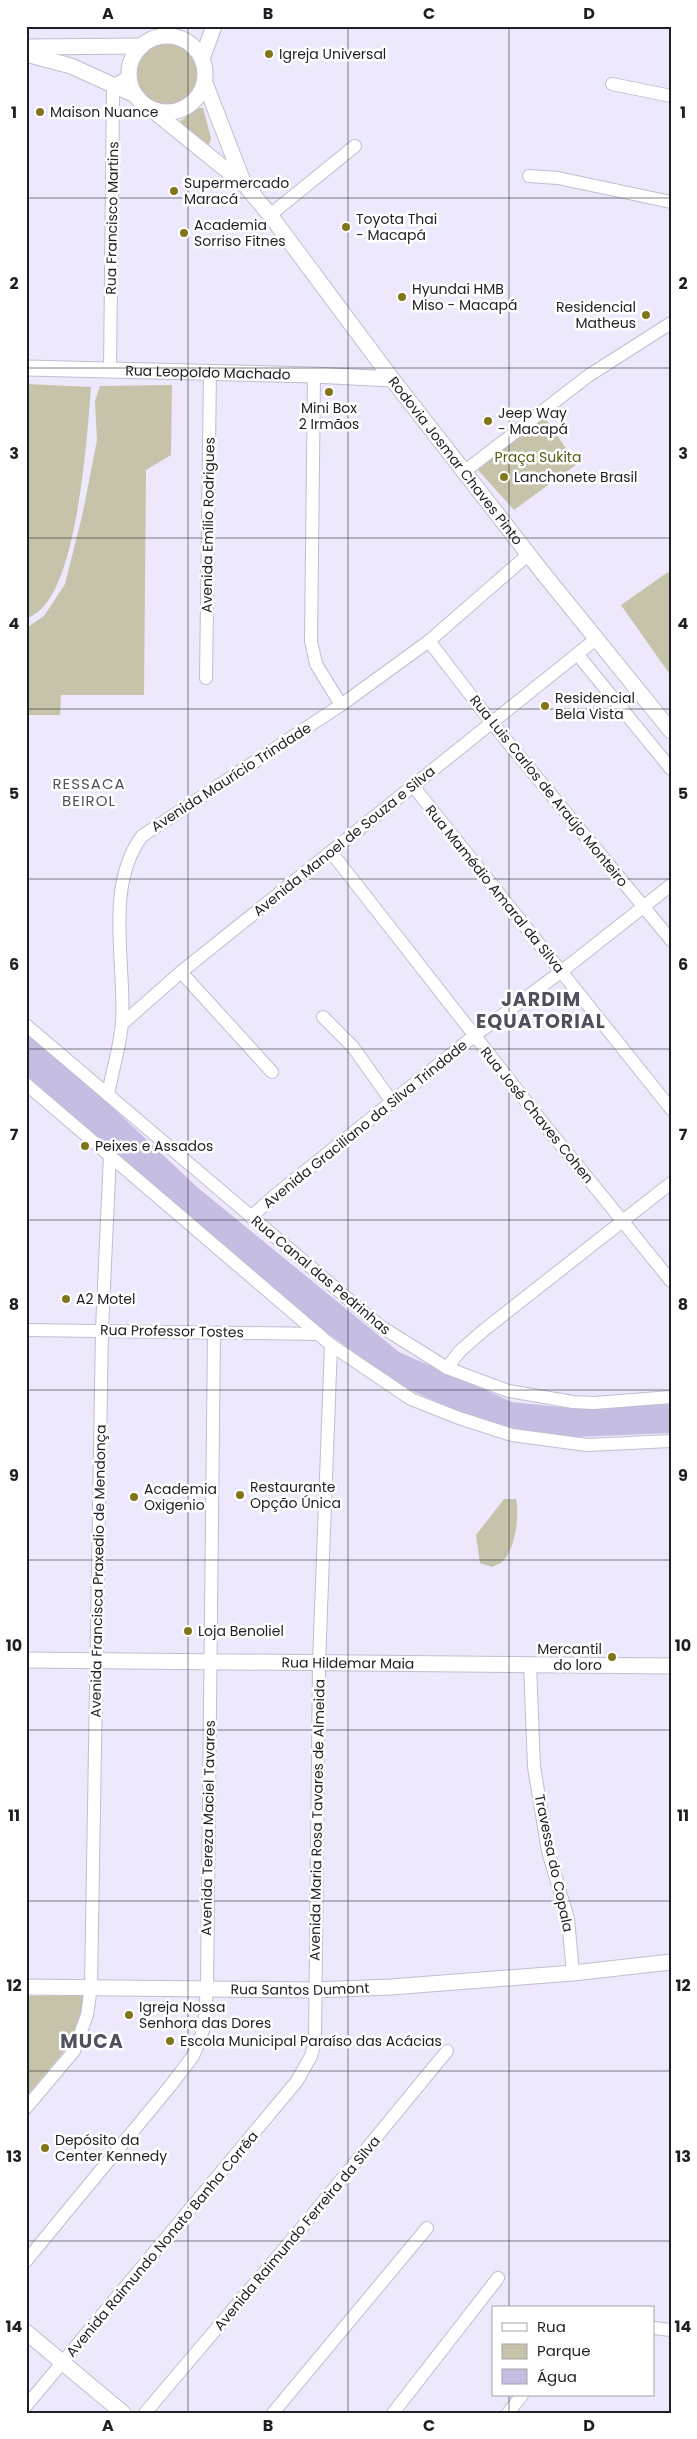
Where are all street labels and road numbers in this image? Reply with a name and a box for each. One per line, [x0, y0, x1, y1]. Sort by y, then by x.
street label: Rua Francisco Martins [101, 141, 123, 295]
street label: Rua Leopoldo Machado [125, 360, 291, 384]
street label: Rodovia Josmar Chaves Pinto [384, 372, 528, 549]
street label: Avenida Emílio Rodrigues [196, 437, 220, 613]
street label: Rua Luis Carlos de Araújo Monteiro [465, 691, 633, 891]
street label: Avenida Maurício Trindade [147, 717, 315, 836]
street label: Avenida Manoel de Souza e Silva [249, 761, 439, 921]
street label: Rua Mamédio Amaral da Silva [421, 801, 569, 977]
street label: Avenida Graciliano da Silva Trindade [259, 1035, 472, 1213]
street label: Rua José Chaves Cohen [476, 1043, 598, 1187]
street label: Rua Canal das Pedrinhas [247, 1211, 395, 1339]
street label: Rua Professor Tostes [100, 1320, 244, 1342]
street label: Avenida Francisca Praxedio de Mendonça [85, 1424, 111, 1718]
street label: Rua Hildemar Maia [281, 1652, 414, 1674]
street label: Avenida Maria Rosa Tavares de Almeida [305, 1679, 329, 1961]
street label: Avenida Tereza Maciel Tavares [196, 1720, 220, 1936]
street label: Travessa do Copala [530, 1792, 578, 1934]
street label: Rua Santos Dumont [230, 1978, 370, 2000]
street label: Avenida Raimundo Nonato Banha Corrêa [61, 2127, 263, 2361]
street label: Avenida Raimundo Ferreira da Silva [209, 2131, 385, 2335]

